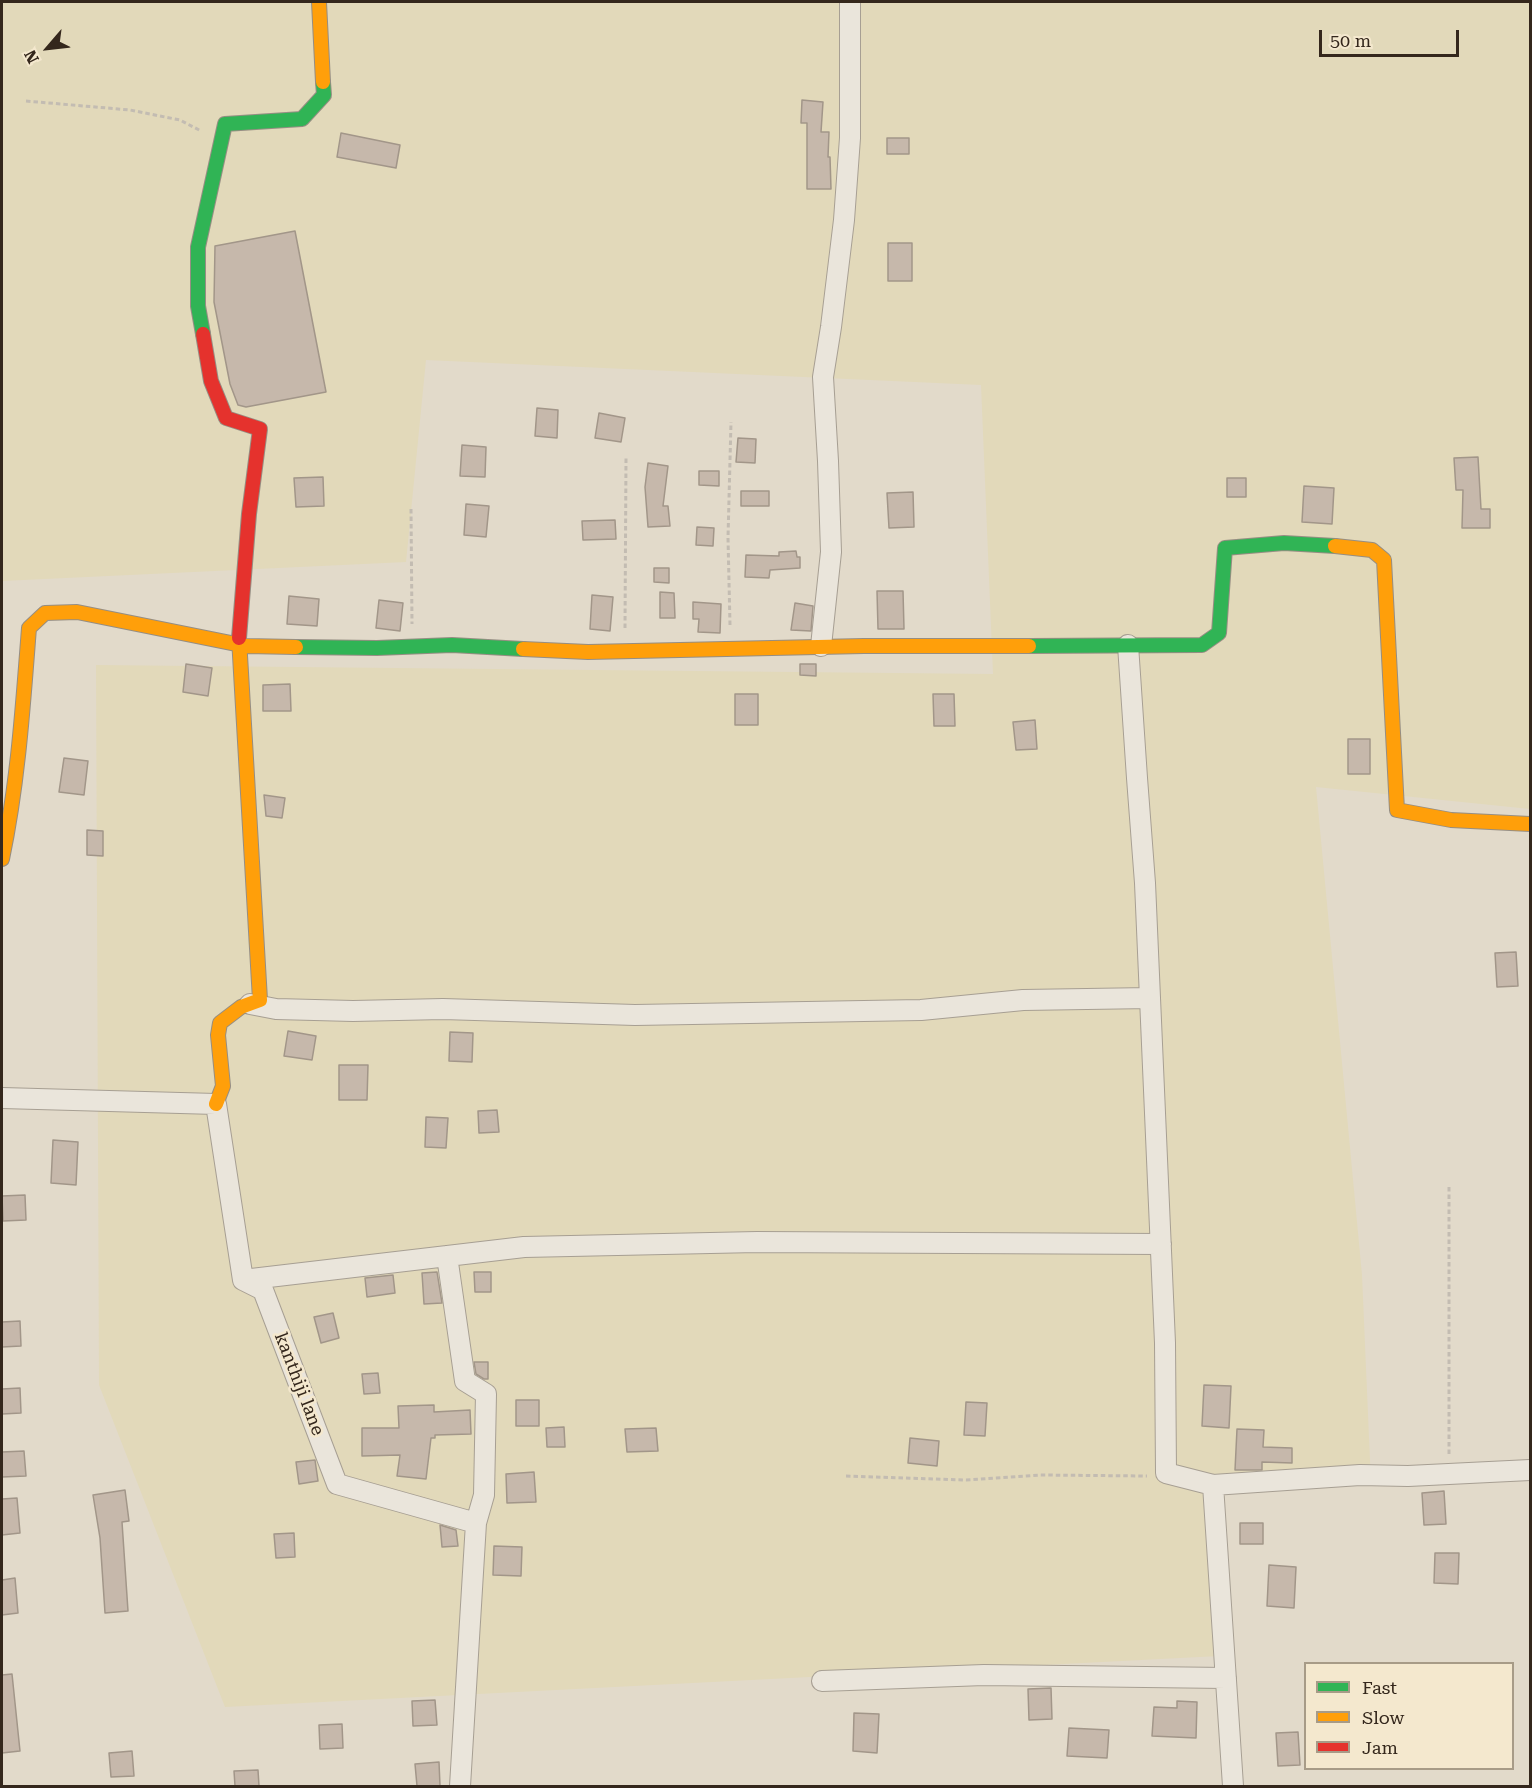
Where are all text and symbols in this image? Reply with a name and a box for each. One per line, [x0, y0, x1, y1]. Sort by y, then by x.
north arrow [18, 18, 78, 78]
scale bar [1322, 18, 1462, 56]
text: 50 m [1330, 30, 1371, 51]
text: N [20, 47, 43, 67]
street label: kanthiji lane [269, 1329, 329, 1439]
legend [1304, 1662, 1514, 1770]
text: Fast [1362, 1677, 1397, 1698]
text: Slow [1362, 1707, 1404, 1728]
text: Jam [1362, 1737, 1398, 1758]

